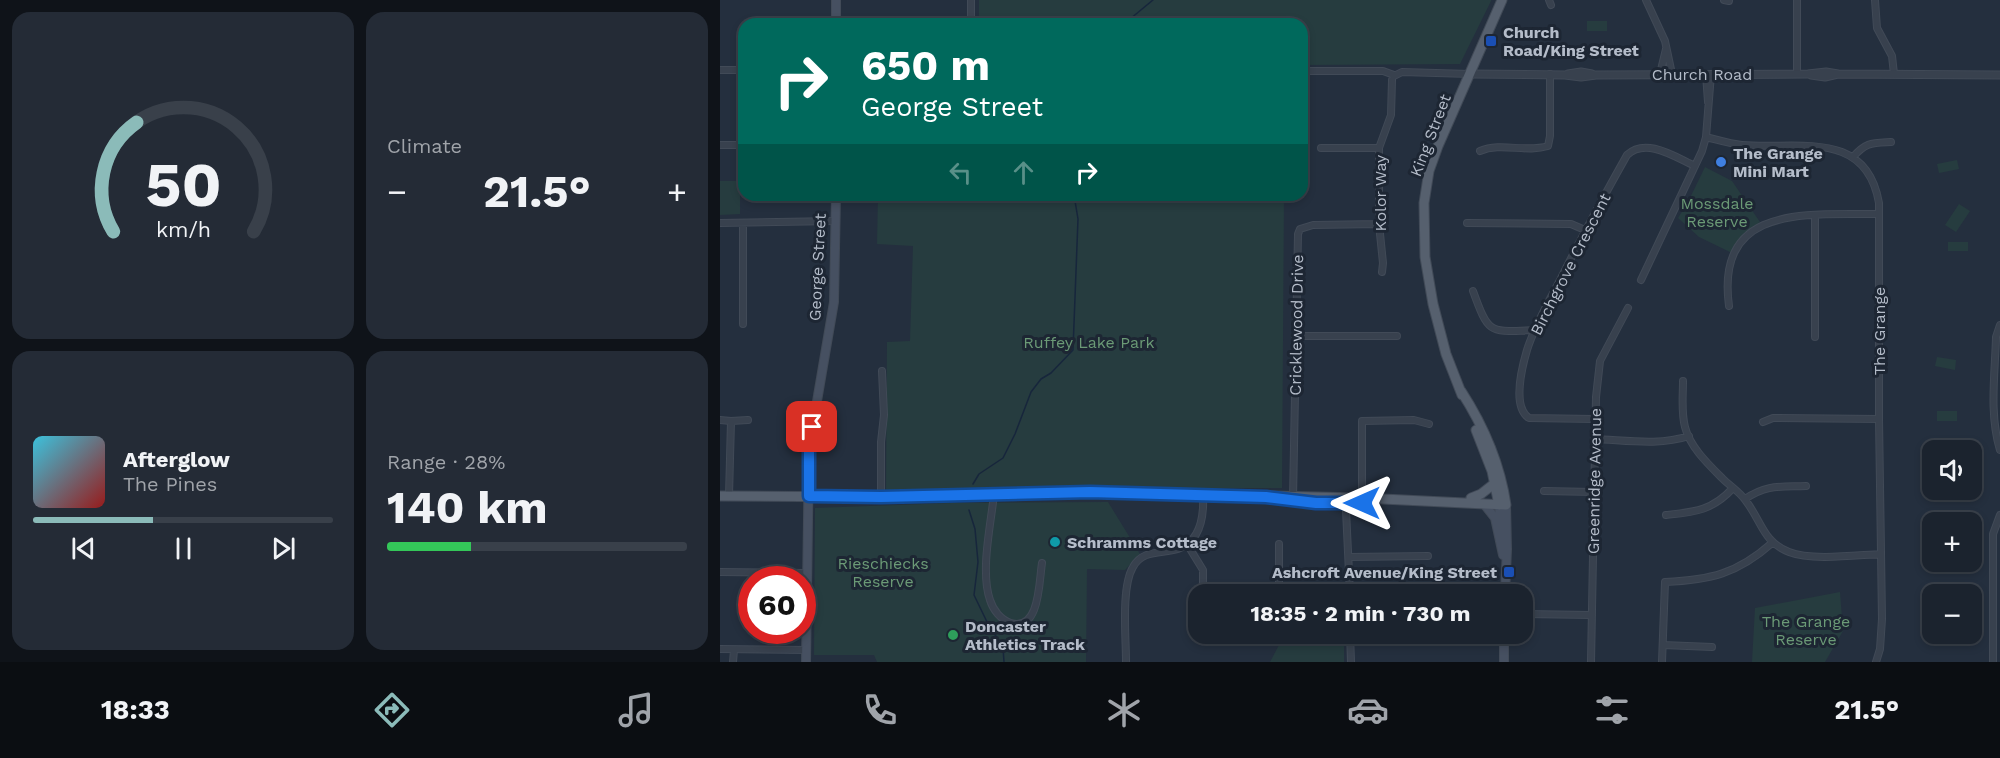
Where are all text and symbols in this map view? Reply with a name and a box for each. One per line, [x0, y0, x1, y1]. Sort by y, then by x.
place label: Church Road/King Street [1503, 23, 1639, 60]
marker: Church Road/King Street [1484, 34, 1498, 48]
text: 650 m [861, 41, 990, 90]
icon: right [762, 42, 840, 120]
street label: Church Road [1652, 65, 1752, 84]
text: George Street [861, 91, 1043, 123]
street label: King Street [1406, 91, 1455, 179]
text: Climate [387, 134, 462, 158]
place label: The Grange Mini Mart [1733, 144, 1823, 181]
text: 50 [145, 148, 221, 221]
street label: Kolor Way [1371, 154, 1390, 231]
marker: The Grange Mini Mart [1714, 155, 1728, 169]
icon: left [944, 156, 977, 189]
icon: ahead [1007, 156, 1040, 189]
icon: right [1070, 156, 1103, 189]
text: 21.5° [483, 165, 591, 218]
text: − [387, 172, 407, 211]
text: + [667, 172, 687, 211]
street label: Birchgrove Crescent [1526, 190, 1615, 338]
park label: Mossdale Reserve [1680, 194, 1754, 231]
street label: George Street [805, 212, 830, 321]
text: km/h [155, 218, 211, 243]
street label: Cricklewood Drive [1286, 254, 1307, 396]
street label: The Grange [1870, 287, 1889, 375]
park label: Ruffey Lake Park [1023, 333, 1155, 352]
pin [786, 401, 837, 452]
street label: Greenridge Avenue [1584, 408, 1605, 554]
icon: arrive [795, 410, 828, 443]
map controls [1922, 440, 1982, 644]
button: sound [1922, 440, 1982, 500]
text: Afterglow [123, 447, 230, 472]
text: Range · 28% [387, 450, 505, 474]
position arrow [1330, 471, 1394, 535]
text: The Pines [123, 472, 217, 496]
text: 140 km [387, 481, 548, 534]
button: + [1922, 512, 1982, 572]
icon: previous [67, 532, 100, 565]
icon: pause [167, 532, 200, 565]
icon: next [267, 532, 300, 565]
place label: Schramms Cottage [1067, 533, 1217, 552]
marker: Schramms Cottage [1048, 535, 1062, 549]
park label: Rieschiecks Reserve [837, 554, 929, 591]
place label: Ashcroft Avenue/King Street [1272, 563, 1497, 582]
marker: Ashcroft Avenue/King Street [1502, 565, 1516, 579]
speed limit sign: 60 [738, 566, 816, 644]
button: − [1922, 584, 1982, 644]
text: 18:35 · 2 min · 730 m [1250, 601, 1471, 626]
park label: The Grange Reserve [1762, 612, 1850, 649]
place label: Doncaster Athletics Track [965, 617, 1085, 654]
marker: Doncaster Athletics Track [946, 628, 960, 642]
icon: directions [371, 689, 413, 731]
icon: music [615, 689, 657, 731]
icon: phone [859, 689, 901, 731]
icon: climate [1103, 689, 1145, 731]
icon: car [1347, 689, 1389, 731]
icon: filters [1591, 689, 1633, 731]
text: 18:33 [101, 694, 170, 726]
text: 21.5° [1834, 694, 1899, 726]

